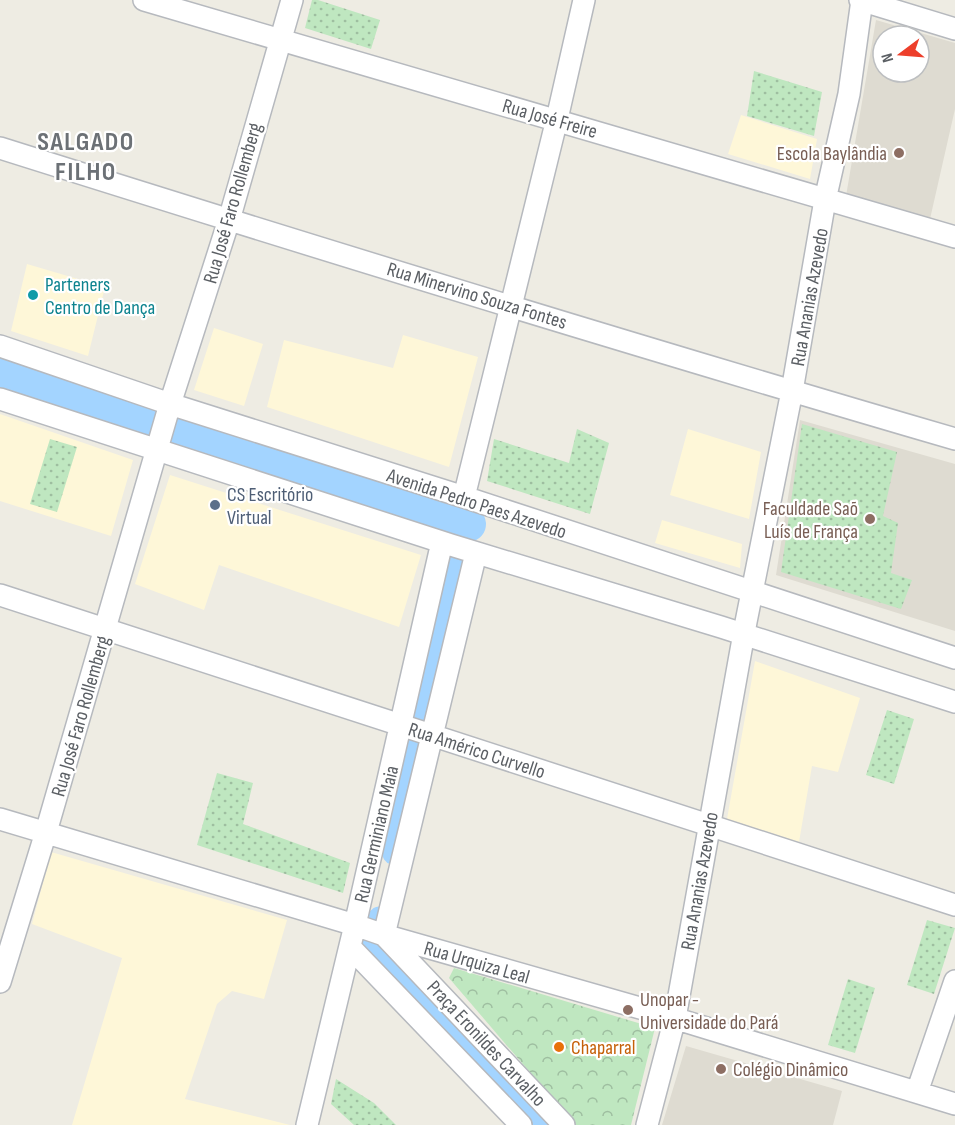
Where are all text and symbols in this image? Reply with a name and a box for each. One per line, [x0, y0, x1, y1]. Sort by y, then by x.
north arrow [871, 24, 931, 84]
text: N [878, 51, 898, 64]
street label: Rua José Freire [500, 94, 600, 144]
street label: Rua José Faro Rollemberg [199, 120, 267, 286]
district label: SALGADO FILHO [37, 127, 135, 188]
place label: Escola Baylândia [777, 142, 887, 166]
marker: Escola Baylândia [892, 146, 906, 160]
street label: Rua Ananias Azevedo [786, 226, 834, 368]
street label: Rua Minervino Souza Fontes [384, 257, 570, 335]
place label: Parteners Centro de Dança [45, 273, 155, 320]
marker: Parteners Centro de Dança [26, 288, 40, 302]
street label: Avenida Pedro Paes Azevedo [383, 463, 569, 544]
place label: CS Escritório Virtual [227, 483, 313, 530]
place label: Faculdade Saõ Luís de França [763, 497, 858, 544]
marker: CS Escritório Virtual [208, 498, 222, 512]
marker: Faculdade Saõ Luís de França [863, 512, 877, 526]
street label: Rua José Faro Rollemberg [47, 633, 115, 799]
street label: Rua Américo Curvello [405, 718, 548, 784]
street label: Rua Germiniano Maia [350, 763, 404, 905]
street label: Rua Ananias Azevedo [676, 810, 724, 952]
street label: Rua Urquiza Leal [421, 936, 532, 990]
street label: Praça Eronildes Carvalho [422, 976, 551, 1112]
place label: Unopar - Universidade do Pará [640, 988, 779, 1035]
marker: Unopar - Universidade do Pará [621, 1003, 635, 1017]
place label: Chaparral [571, 1036, 636, 1060]
marker: Chaparral [552, 1040, 566, 1054]
place label: Colégio Dinâmico [733, 1058, 848, 1082]
marker: Colégio Dinâmico [714, 1062, 728, 1076]

